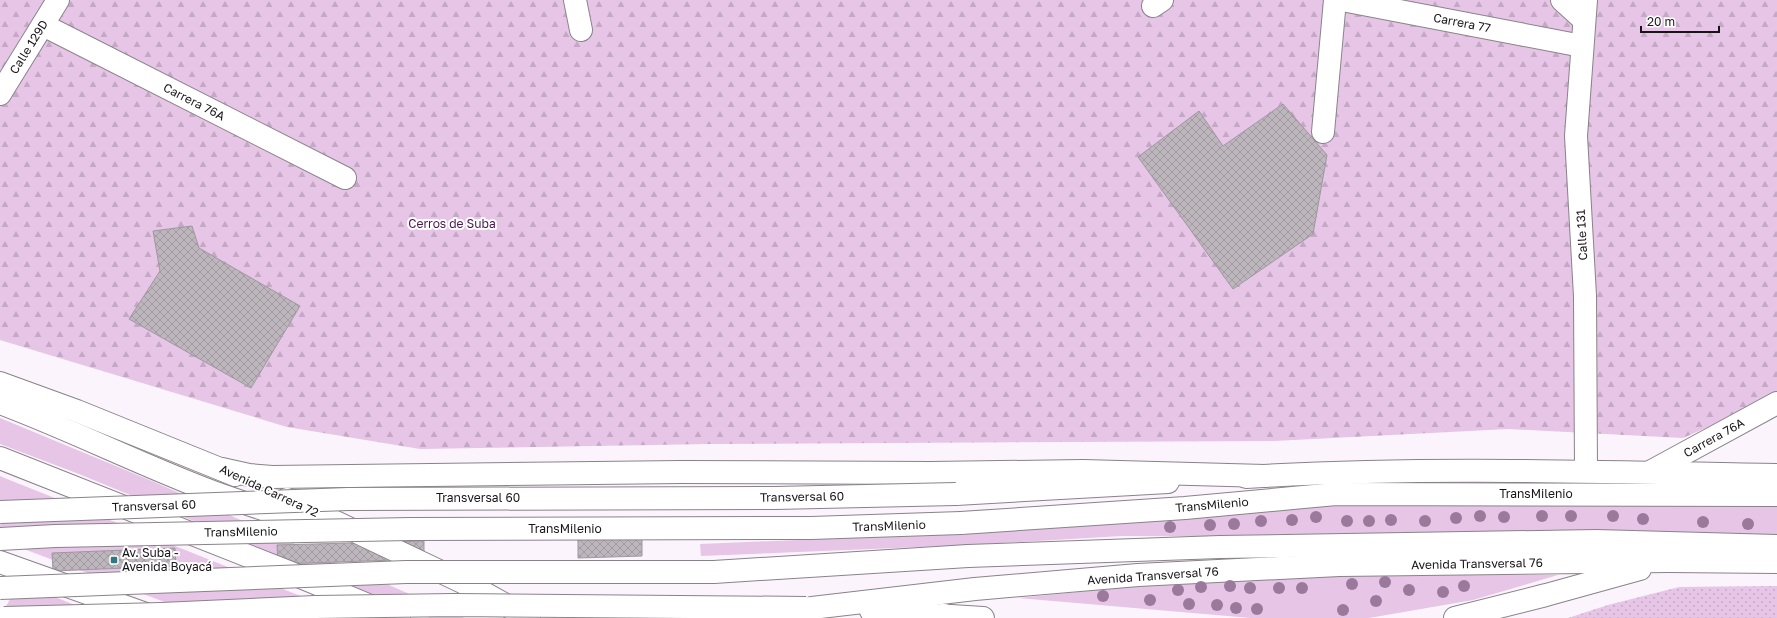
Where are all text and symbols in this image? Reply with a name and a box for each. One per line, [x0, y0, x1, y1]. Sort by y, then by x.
scale bar [1641, 8, 1719, 34]
street label: Carrera 77 [1432, 10, 1492, 35]
text: 20 m [1647, 14, 1675, 29]
street label: Calle 129D [6, 17, 51, 77]
street label: Carrera 76A [161, 80, 228, 123]
street label: Calle 131 [1573, 209, 1590, 261]
park label: Cerros de Suba [408, 216, 496, 231]
street label: Carrera 76A [1681, 415, 1747, 460]
street label: Avenida Carrera 72 [217, 461, 321, 520]
street label: TransMilenio [1499, 486, 1573, 501]
street label: Transversal 60 [760, 488, 844, 505]
street label: Transversal 60 [436, 490, 520, 505]
street label: TransMilenio [1175, 494, 1249, 515]
street label: Transversal 60 [112, 497, 196, 514]
street label: TransMilenio [852, 517, 926, 534]
street label: TransMilenio [528, 521, 602, 536]
street label: TransMilenio [204, 523, 278, 540]
place label: Av. Suba - Avenida Boyacá [122, 545, 212, 574]
marker: Av. Suba - Avenida Boyacá [109, 555, 119, 565]
street label: Avenida Transversal 76 [1411, 555, 1543, 572]
street label: Avenida Transversal 76 [1087, 563, 1219, 588]

